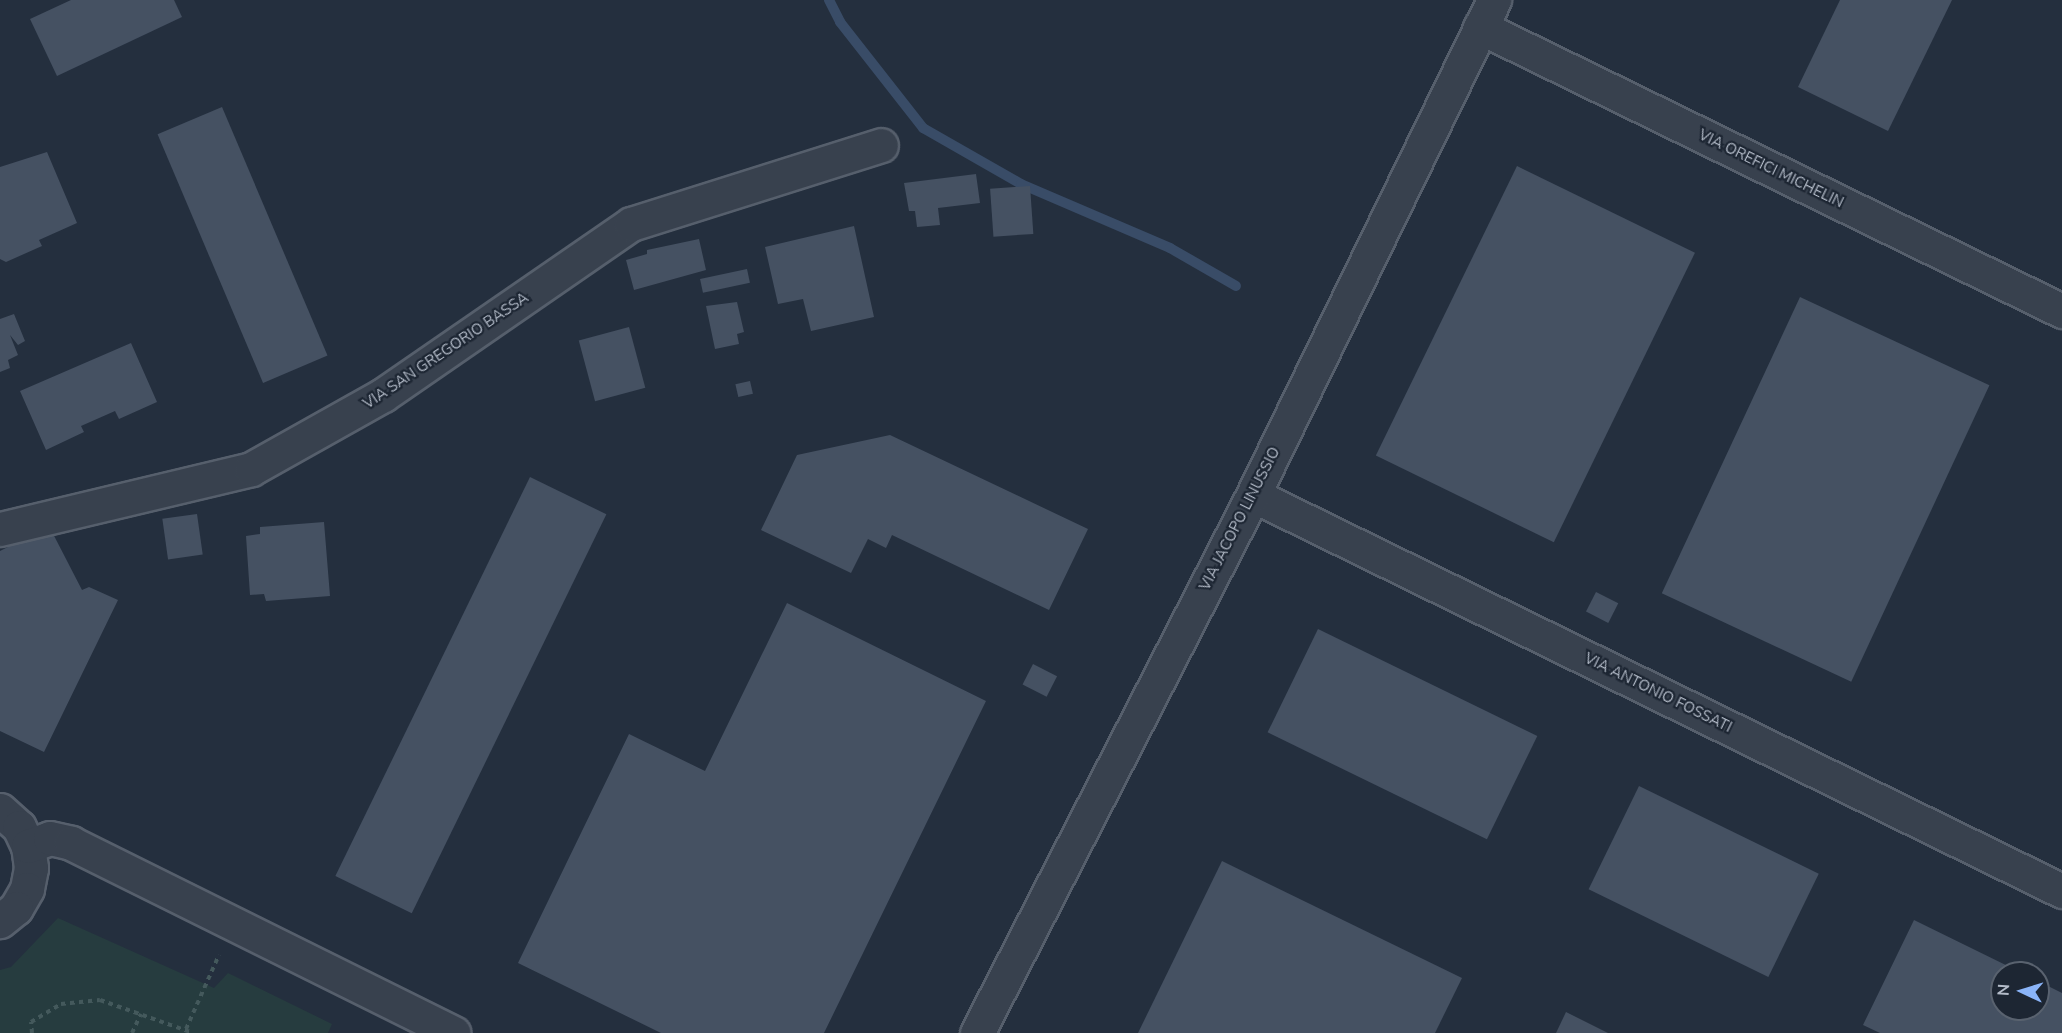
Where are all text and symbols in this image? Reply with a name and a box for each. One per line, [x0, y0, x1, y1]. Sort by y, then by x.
street label: VIA OREFICI MICHELIN [1696, 126, 1846, 212]
street label: VIA SAN GREGORIO BASSA [360, 289, 532, 413]
street label: VIA JACOPO LINUSSIO [1196, 444, 1284, 594]
street label: VIA ANTONIO FOSSATI [1581, 649, 1735, 737]
north arrow [1990, 961, 2050, 1021]
text: N [1993, 983, 2015, 997]

